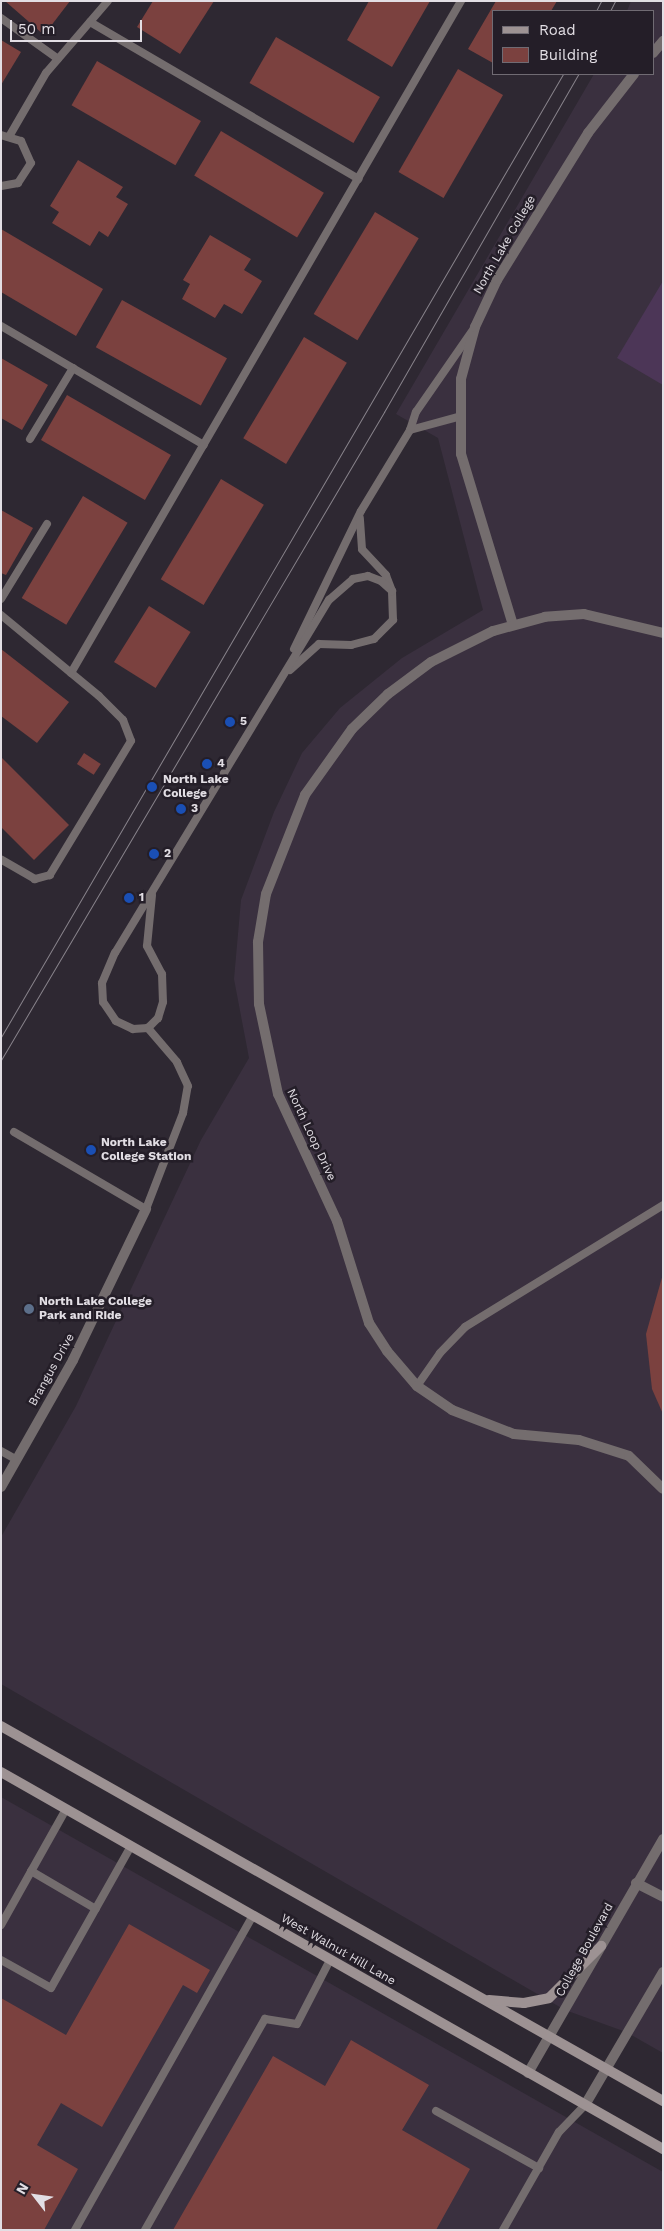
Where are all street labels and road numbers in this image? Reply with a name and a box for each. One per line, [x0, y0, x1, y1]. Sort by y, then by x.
street label: North Lake College [471, 193, 539, 297]
street label: North Loop Drive [283, 1087, 339, 1183]
street label: Brangus Drive [26, 1331, 78, 1409]
street label: College Boulevard [553, 1901, 617, 1999]
street label: West Walnut Hill Lane [278, 1911, 398, 1989]

